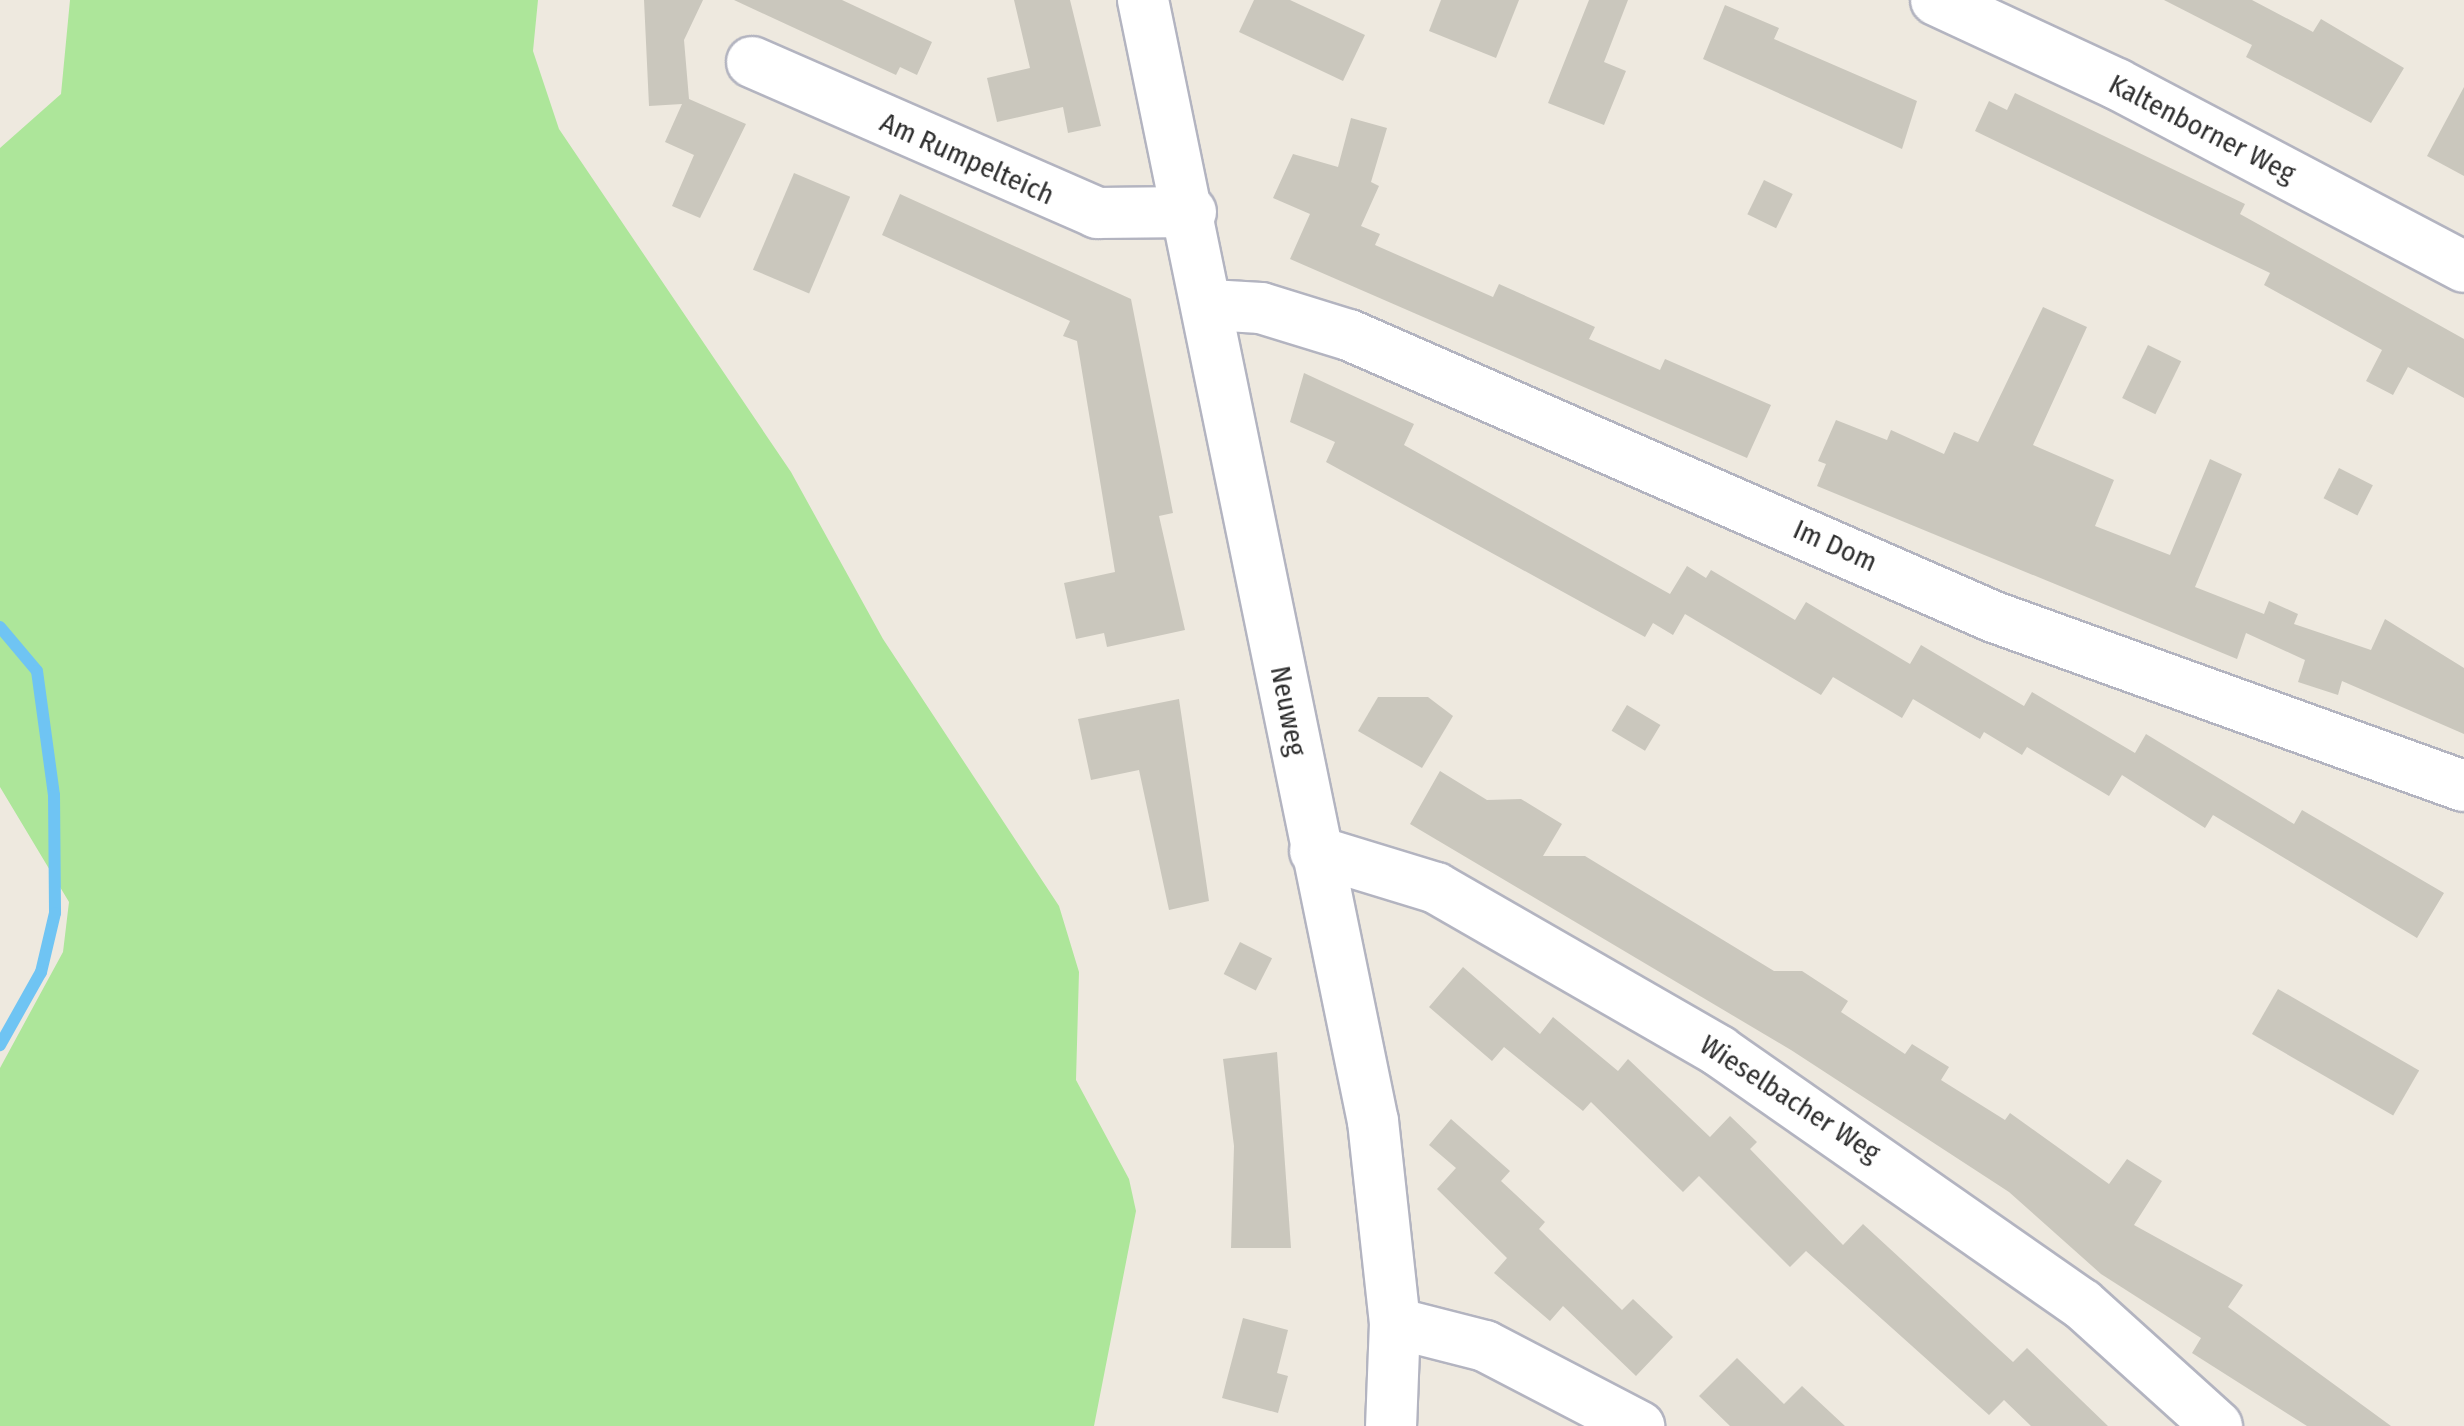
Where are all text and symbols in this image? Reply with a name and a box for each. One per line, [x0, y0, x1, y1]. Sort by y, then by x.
street label: Kaltenborner Weg [2103, 68, 2301, 190]
street label: Am Rumpelteich [875, 106, 1059, 212]
street label: Im Dom [1788, 513, 1882, 579]
street label: Neuweg [1263, 663, 1313, 759]
street label: Wieselbacher Weg [1694, 1028, 1886, 1170]

